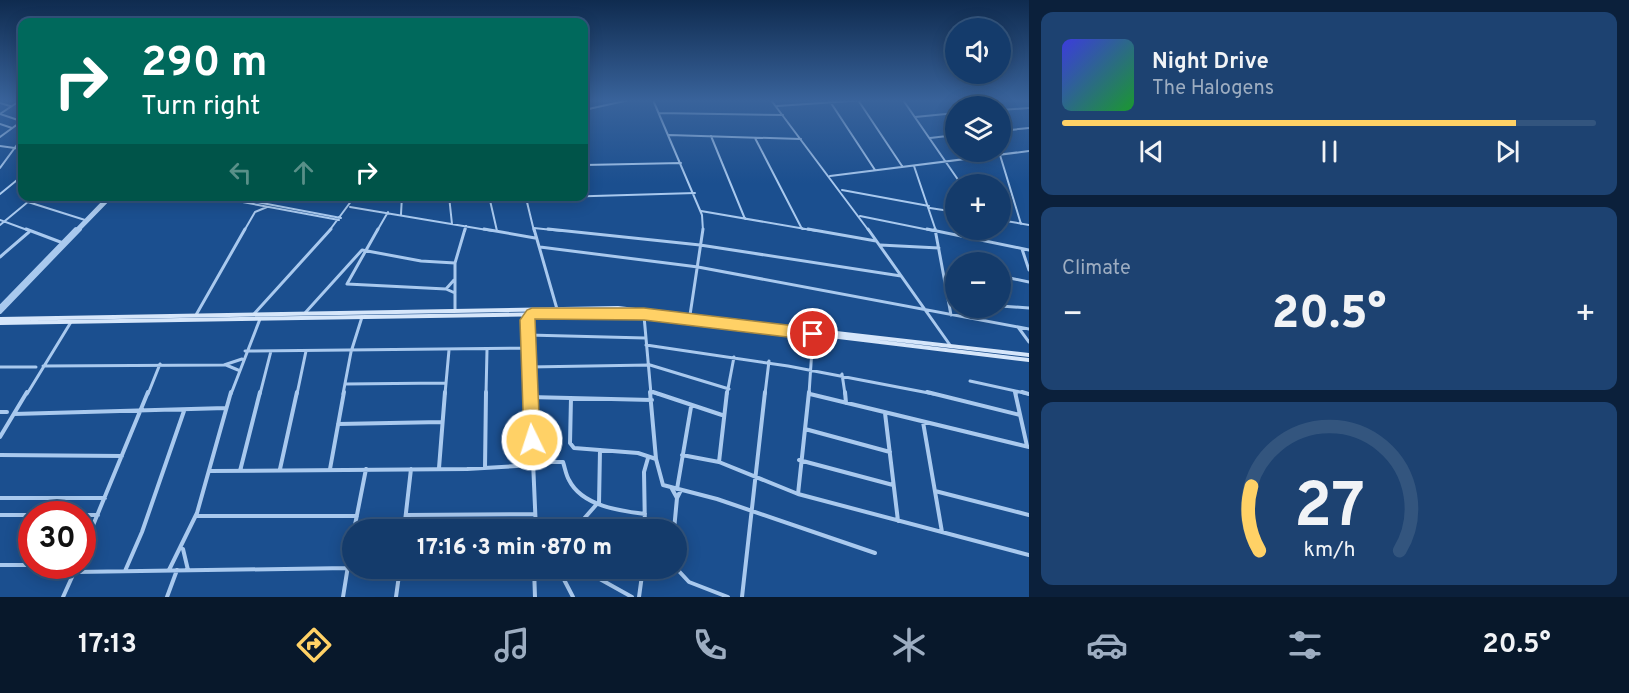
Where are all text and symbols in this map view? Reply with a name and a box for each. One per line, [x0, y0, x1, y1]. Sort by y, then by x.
map controls [945, 18, 1011, 318]
button: sound [945, 18, 1011, 84]
text: 290 m [141, 38, 268, 91]
icon: right [42, 42, 120, 120]
text: Night Drive [1152, 49, 1269, 76]
text: The Halogens [1152, 76, 1274, 102]
text: Turn right [141, 90, 260, 124]
button: layers [945, 96, 1011, 162]
icon: previous [1135, 135, 1168, 168]
icon: pause [1313, 135, 1346, 168]
icon: next [1491, 135, 1524, 168]
icon: left [224, 156, 257, 189]
icon: ahead [287, 156, 320, 189]
icon: right [350, 156, 383, 189]
button: + [945, 174, 1011, 240]
button: − [945, 252, 1011, 318]
text: Climate [1062, 256, 1131, 282]
text: 20.5° [1272, 287, 1386, 344]
text: − [1062, 295, 1083, 337]
text: + [1575, 295, 1596, 337]
pin [787, 308, 838, 359]
icon: arrive [796, 317, 829, 350]
position arrow [500, 408, 564, 472]
text: 27 [1293, 470, 1365, 549]
speed limit sign: 30 [18, 501, 96, 579]
text: 17:16 · 3 min · 870 m [417, 535, 612, 562]
text: km/h [1303, 537, 1355, 564]
icon: directions [293, 624, 335, 666]
icon: music [491, 624, 533, 666]
icon: phone [689, 624, 731, 666]
icon: climate [888, 624, 930, 666]
icon: car [1086, 624, 1128, 666]
icon: filters [1284, 624, 1326, 666]
text: 17:13 [78, 628, 137, 662]
text: 20.5° [1482, 628, 1551, 662]

